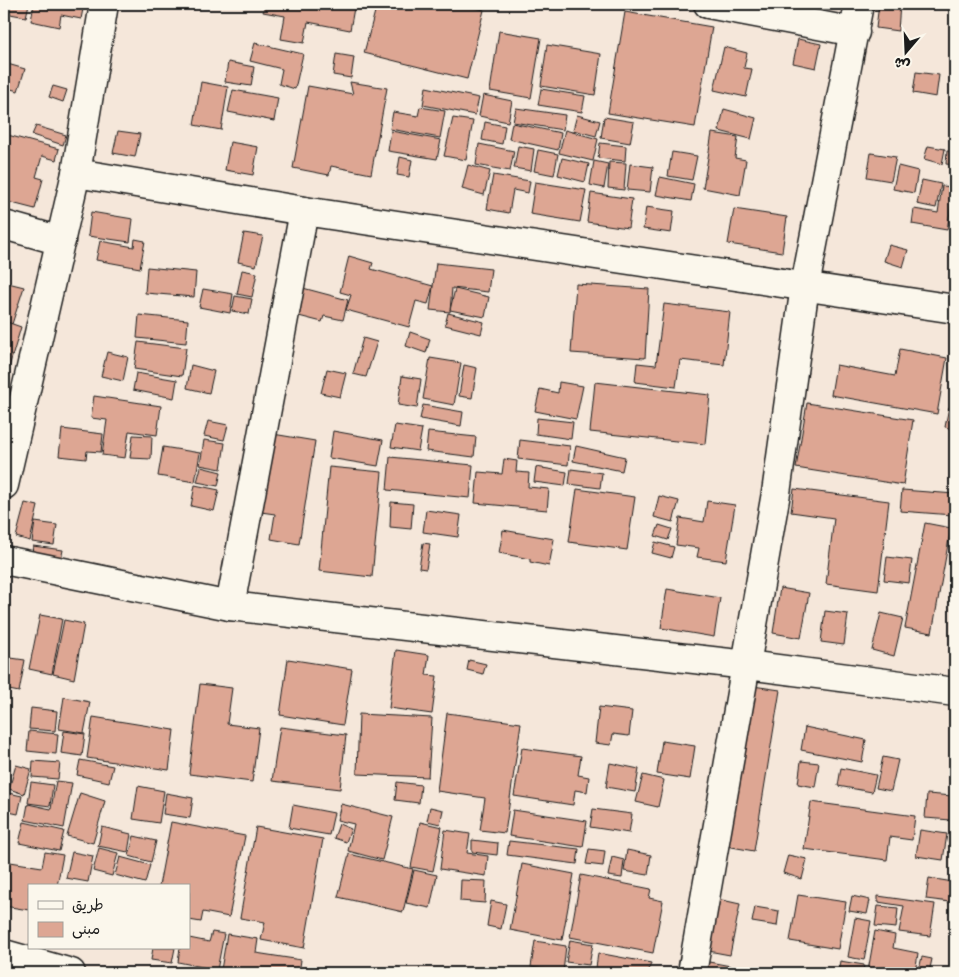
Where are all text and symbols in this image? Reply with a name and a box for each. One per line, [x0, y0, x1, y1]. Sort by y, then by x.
north arrow [882, 28, 932, 78]
text: ش [891, 49, 913, 78]
legend [28, 884, 190, 950]
text: طريق [72, 892, 104, 918]
text: مبنى [72, 916, 100, 942]

